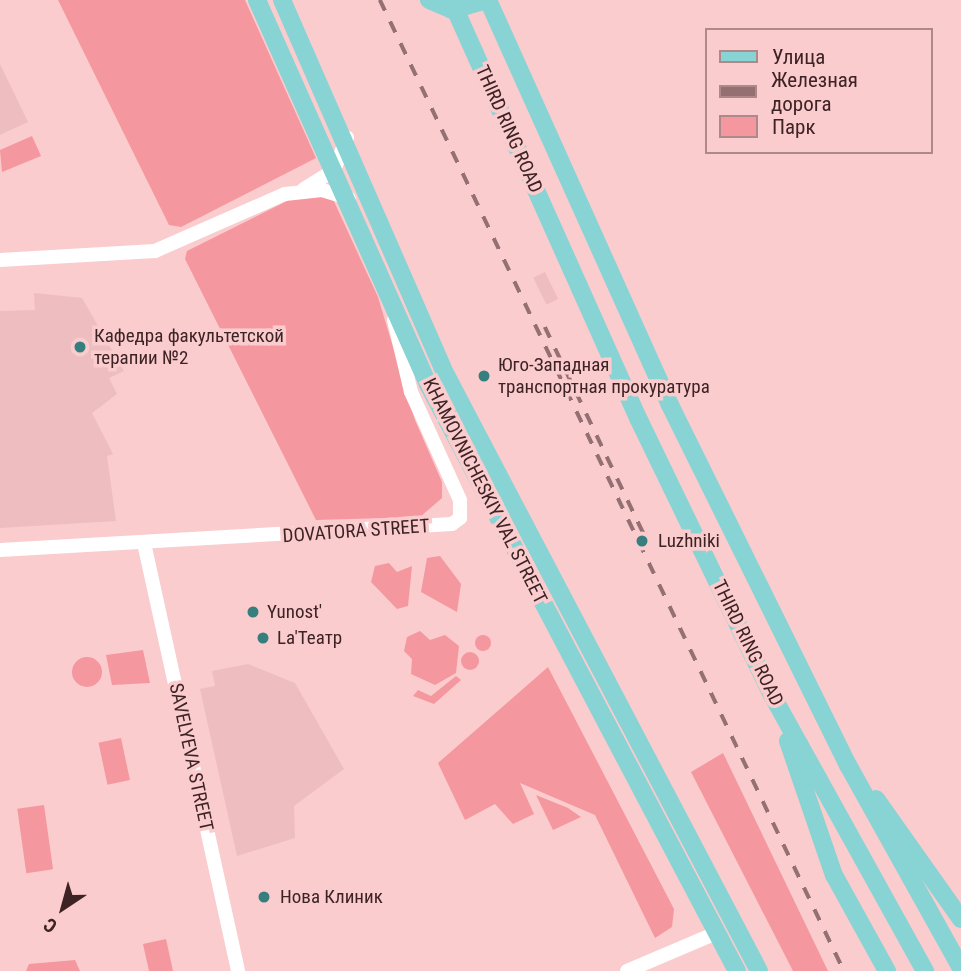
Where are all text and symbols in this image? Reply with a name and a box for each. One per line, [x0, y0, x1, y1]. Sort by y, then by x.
legend [706, 28, 933, 154]
text: Улица [772, 45, 825, 69]
street label: THIRD RING ROAD [471, 62, 547, 196]
text: Железная дорога [771, 68, 858, 116]
text: Парк [772, 115, 816, 139]
place label: Кафедра факультетской терапии №2 [94, 325, 284, 369]
marker: Кафедра факультетской терапии №2 [72, 339, 88, 355]
place label: Юго-Западная транспортная прокуратура [498, 354, 710, 398]
marker: Юго-Западная транспортная прокуратура [476, 368, 492, 384]
street label: KHAMOVNICHESKIY VAL STREET [418, 374, 552, 608]
street label: DOVATORA STREET [282, 515, 430, 547]
place label: Luzhniki [658, 530, 720, 552]
marker: Luzhniki [632, 531, 652, 551]
street label: THIRD RING ROAD [708, 576, 788, 710]
place label: Yunost' [267, 601, 322, 623]
marker: Yunost' [245, 604, 261, 620]
place label: La'Театр [277, 627, 342, 649]
marker: La'Театр [255, 630, 271, 646]
street label: SAVELYEVA STREET [164, 681, 218, 833]
north arrow [28, 873, 98, 943]
place label: Нова Клиник [280, 886, 383, 908]
marker: Нова Клиник [254, 887, 274, 907]
text: С [39, 913, 62, 938]

